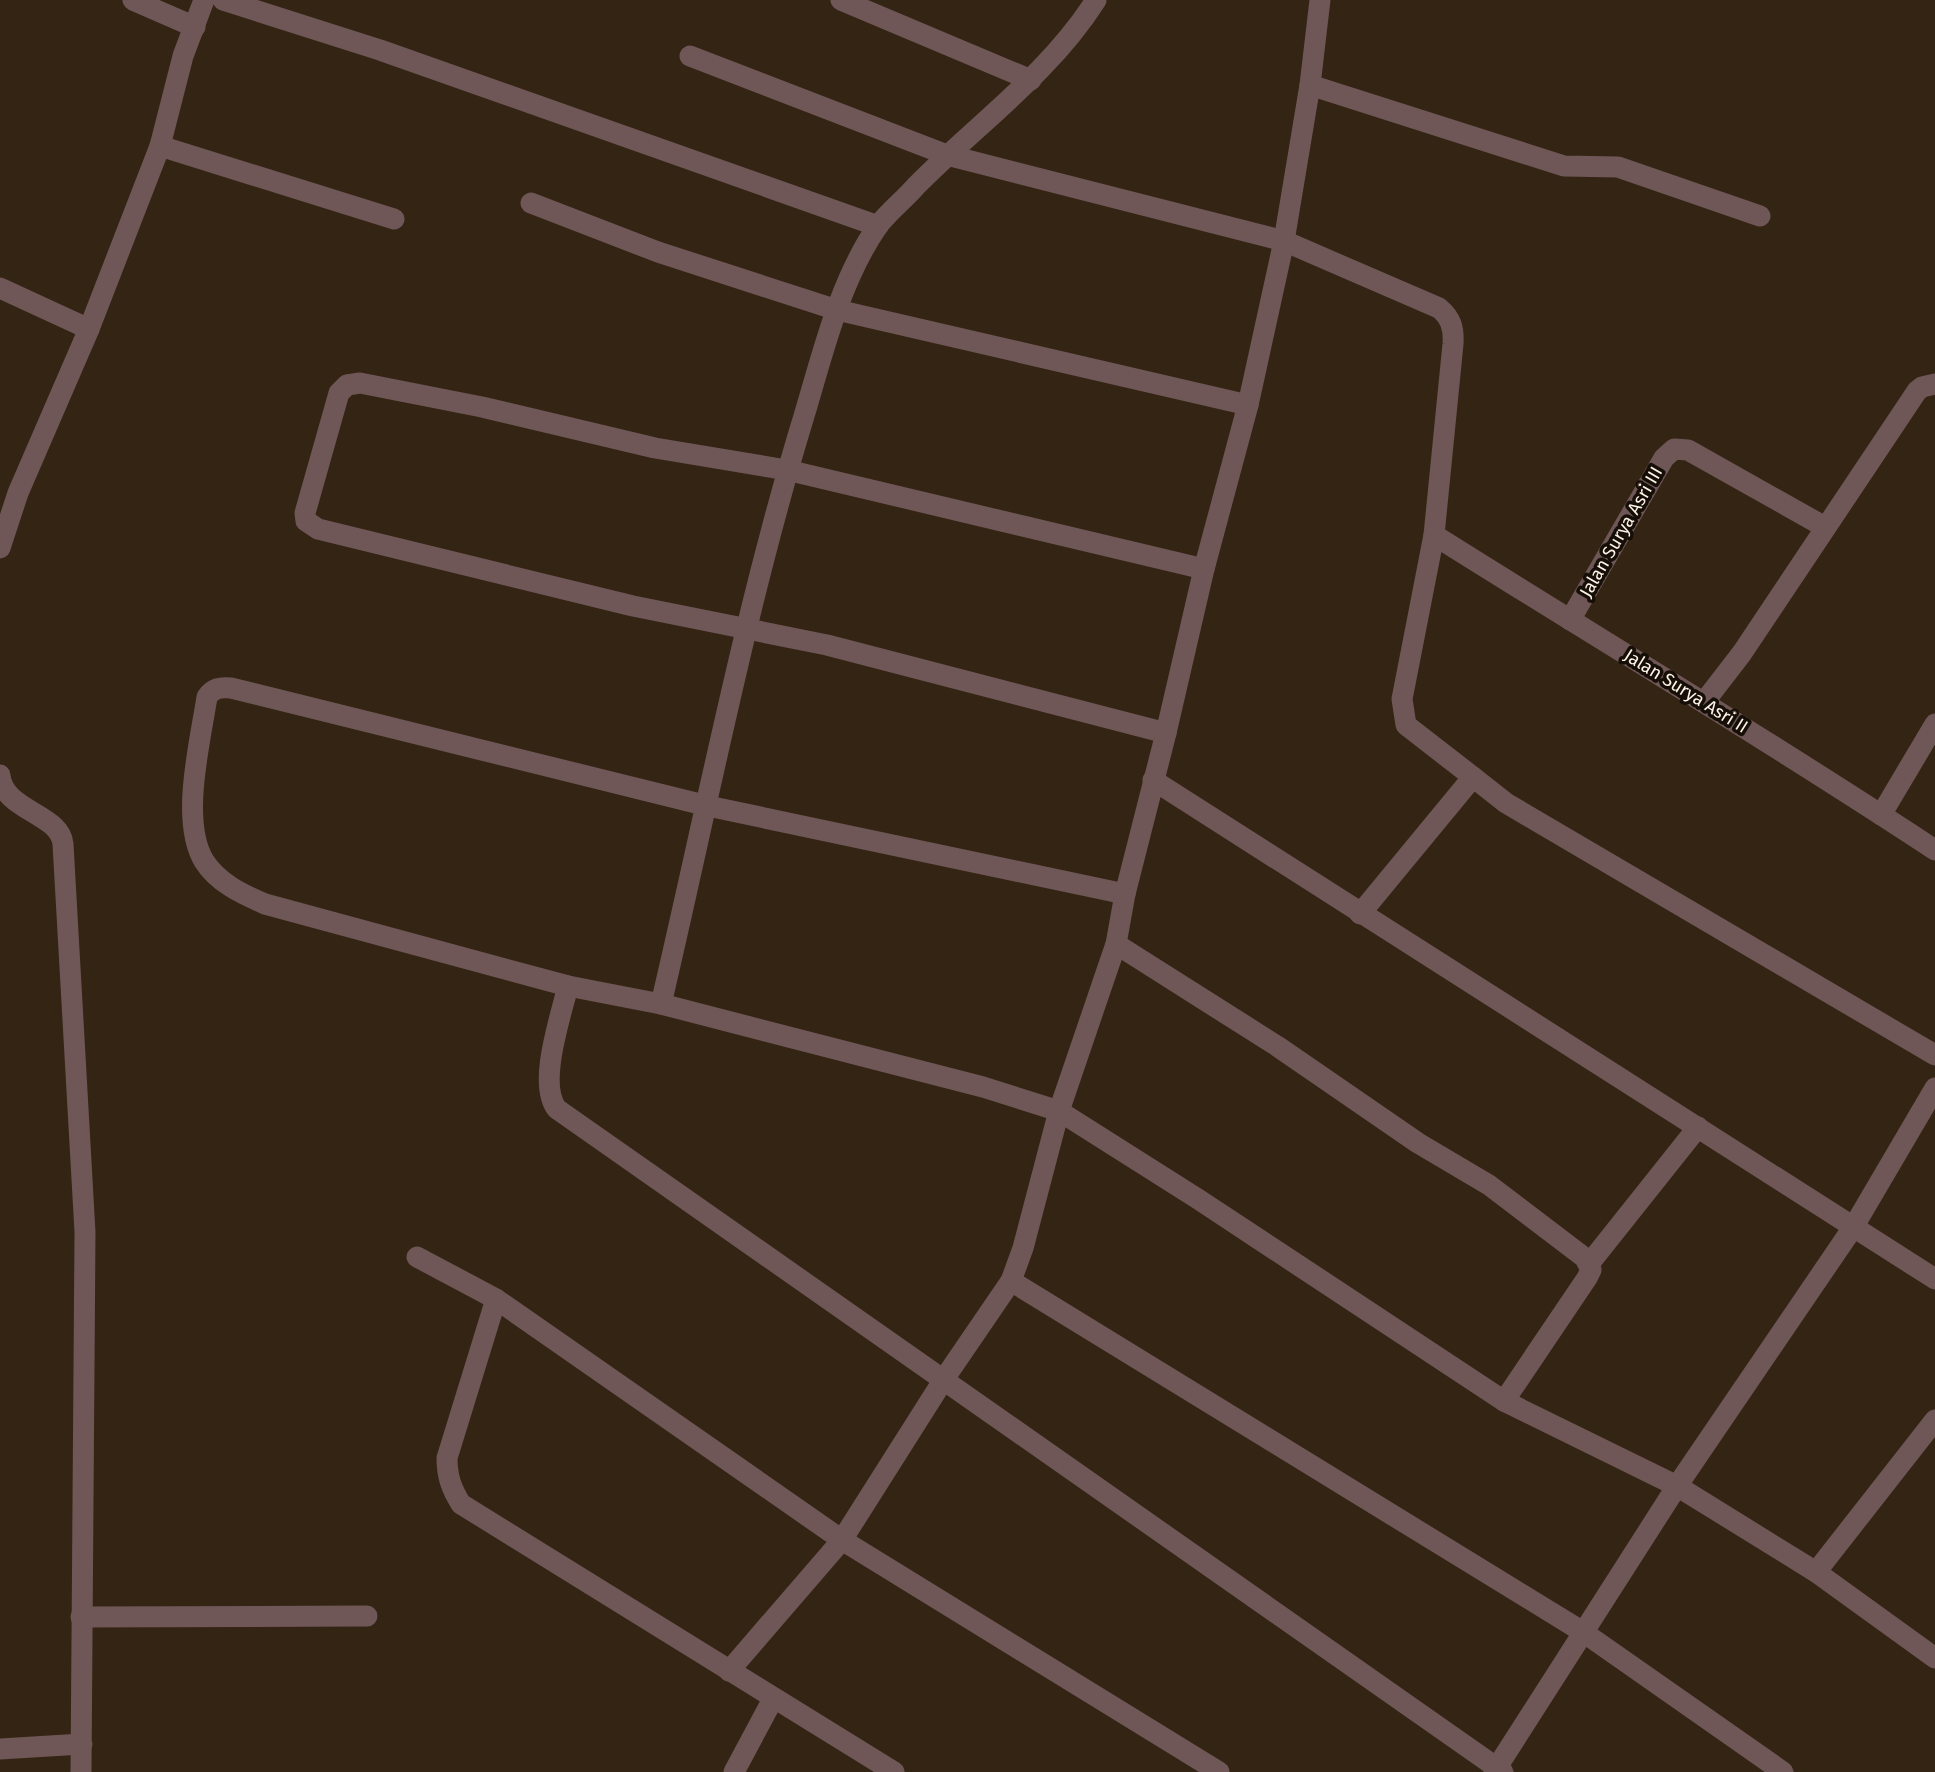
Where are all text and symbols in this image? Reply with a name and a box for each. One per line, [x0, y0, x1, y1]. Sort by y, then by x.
street label: Jalan Surya Asri III [1575, 463, 1667, 601]
street label: Jalan Surya Asri II [1620, 644, 1752, 738]

